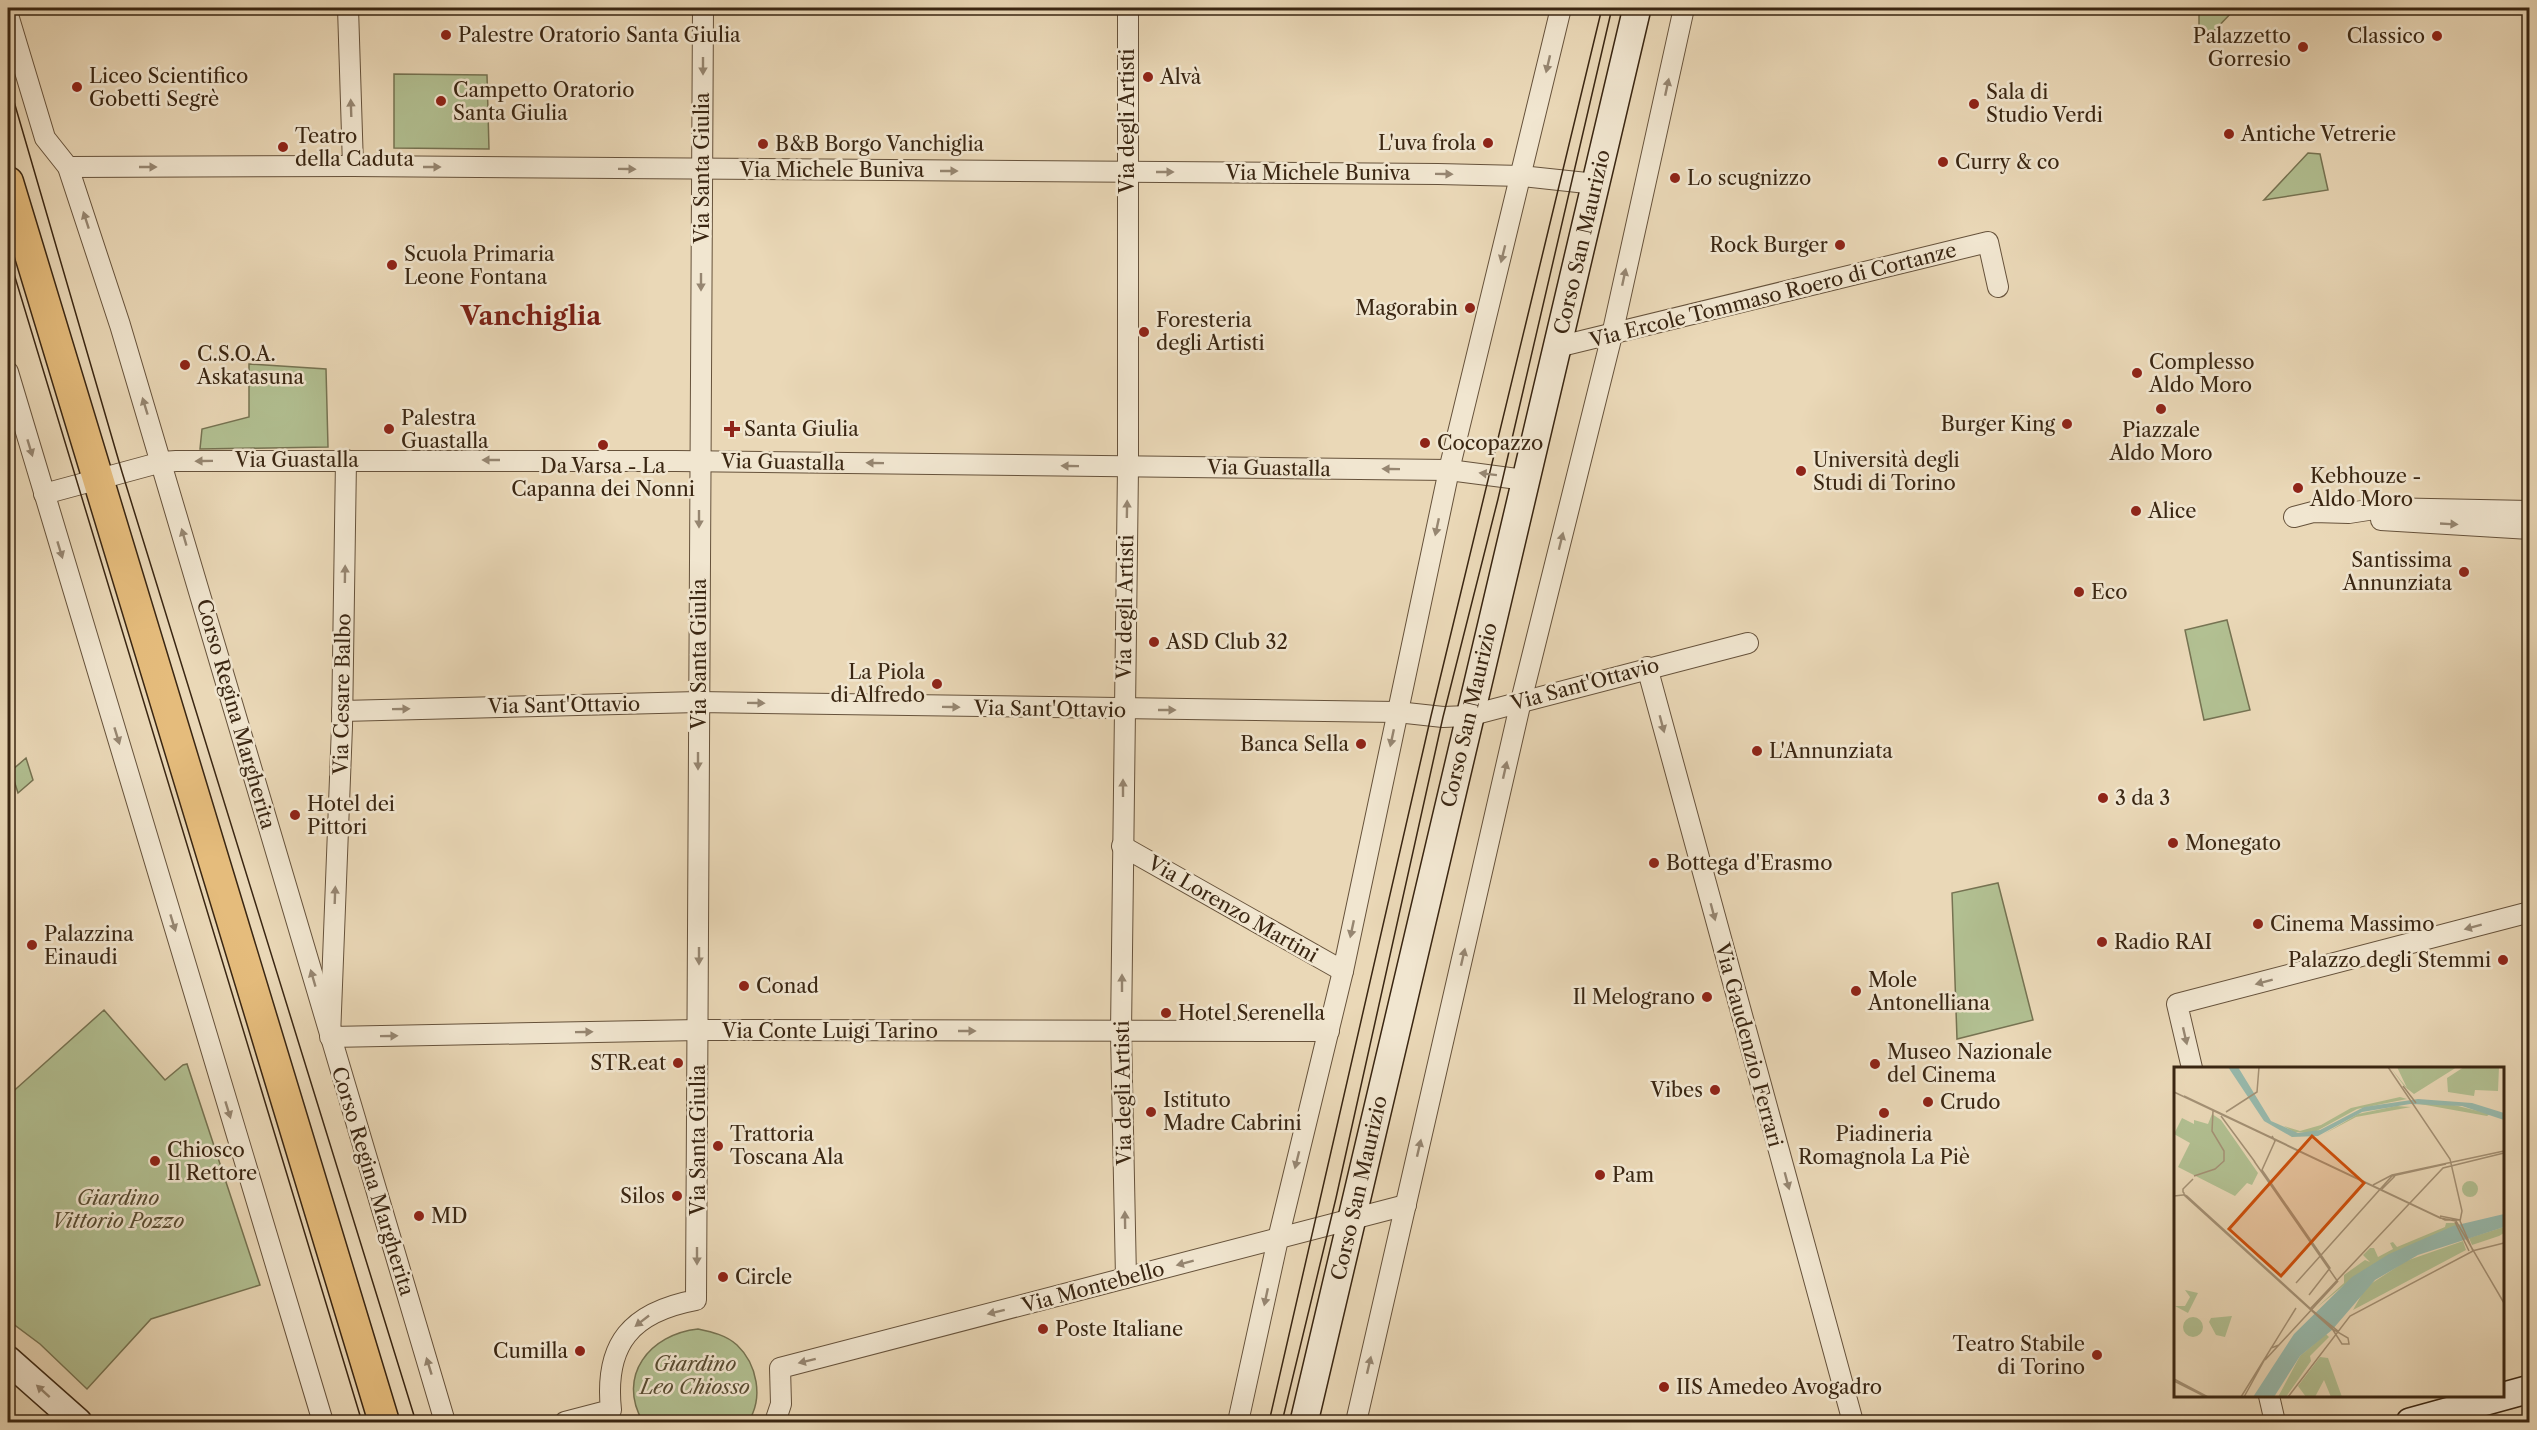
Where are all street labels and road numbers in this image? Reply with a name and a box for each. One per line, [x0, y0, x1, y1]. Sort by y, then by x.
street label: Via degli Artisti [1115, 49, 1139, 194]
street label: Via Santa Giulia [690, 92, 714, 244]
street label: Corso San Maurizio [1549, 147, 1615, 337]
street label: Via Michele Buniva [739, 158, 925, 182]
street label: Via Michele Buniva [1225, 161, 1411, 185]
street label: Via Ercole Tommaso Roero di Cortanze [1586, 238, 1959, 353]
street label: Via Guastalla [234, 448, 359, 472]
street label: Via Guastalla [720, 449, 846, 475]
street label: Via Guastalla [1206, 455, 1332, 481]
street label: Via degli Artisti [1112, 534, 1138, 681]
street label: Via Santa Giulia [687, 578, 711, 730]
street label: Corso Regina Margherita [192, 596, 280, 832]
street label: Via Cesare Balbo [329, 613, 355, 776]
street label: Corso San Maurizio [1436, 620, 1502, 810]
street label: Via Sant'Ottavio [1507, 653, 1662, 716]
street label: Via Sant'Ottavio [487, 692, 640, 718]
street label: Via Sant'Ottavio [973, 696, 1126, 722]
street label: Via Lorenzo Martini [1143, 850, 1322, 967]
street label: Via Gaudenzio Ferrari [1710, 939, 1788, 1150]
street label: Via Conte Luigi Tarino [721, 1019, 938, 1043]
street label: Via degli Artisti [1110, 1020, 1136, 1167]
street label: Corso Regina Margherita [327, 1064, 419, 1299]
street label: Via Santa Giulia [686, 1064, 710, 1216]
street label: Corso San Maurizio [1326, 1093, 1392, 1283]
street label: Via Montebello [1018, 1256, 1167, 1318]

